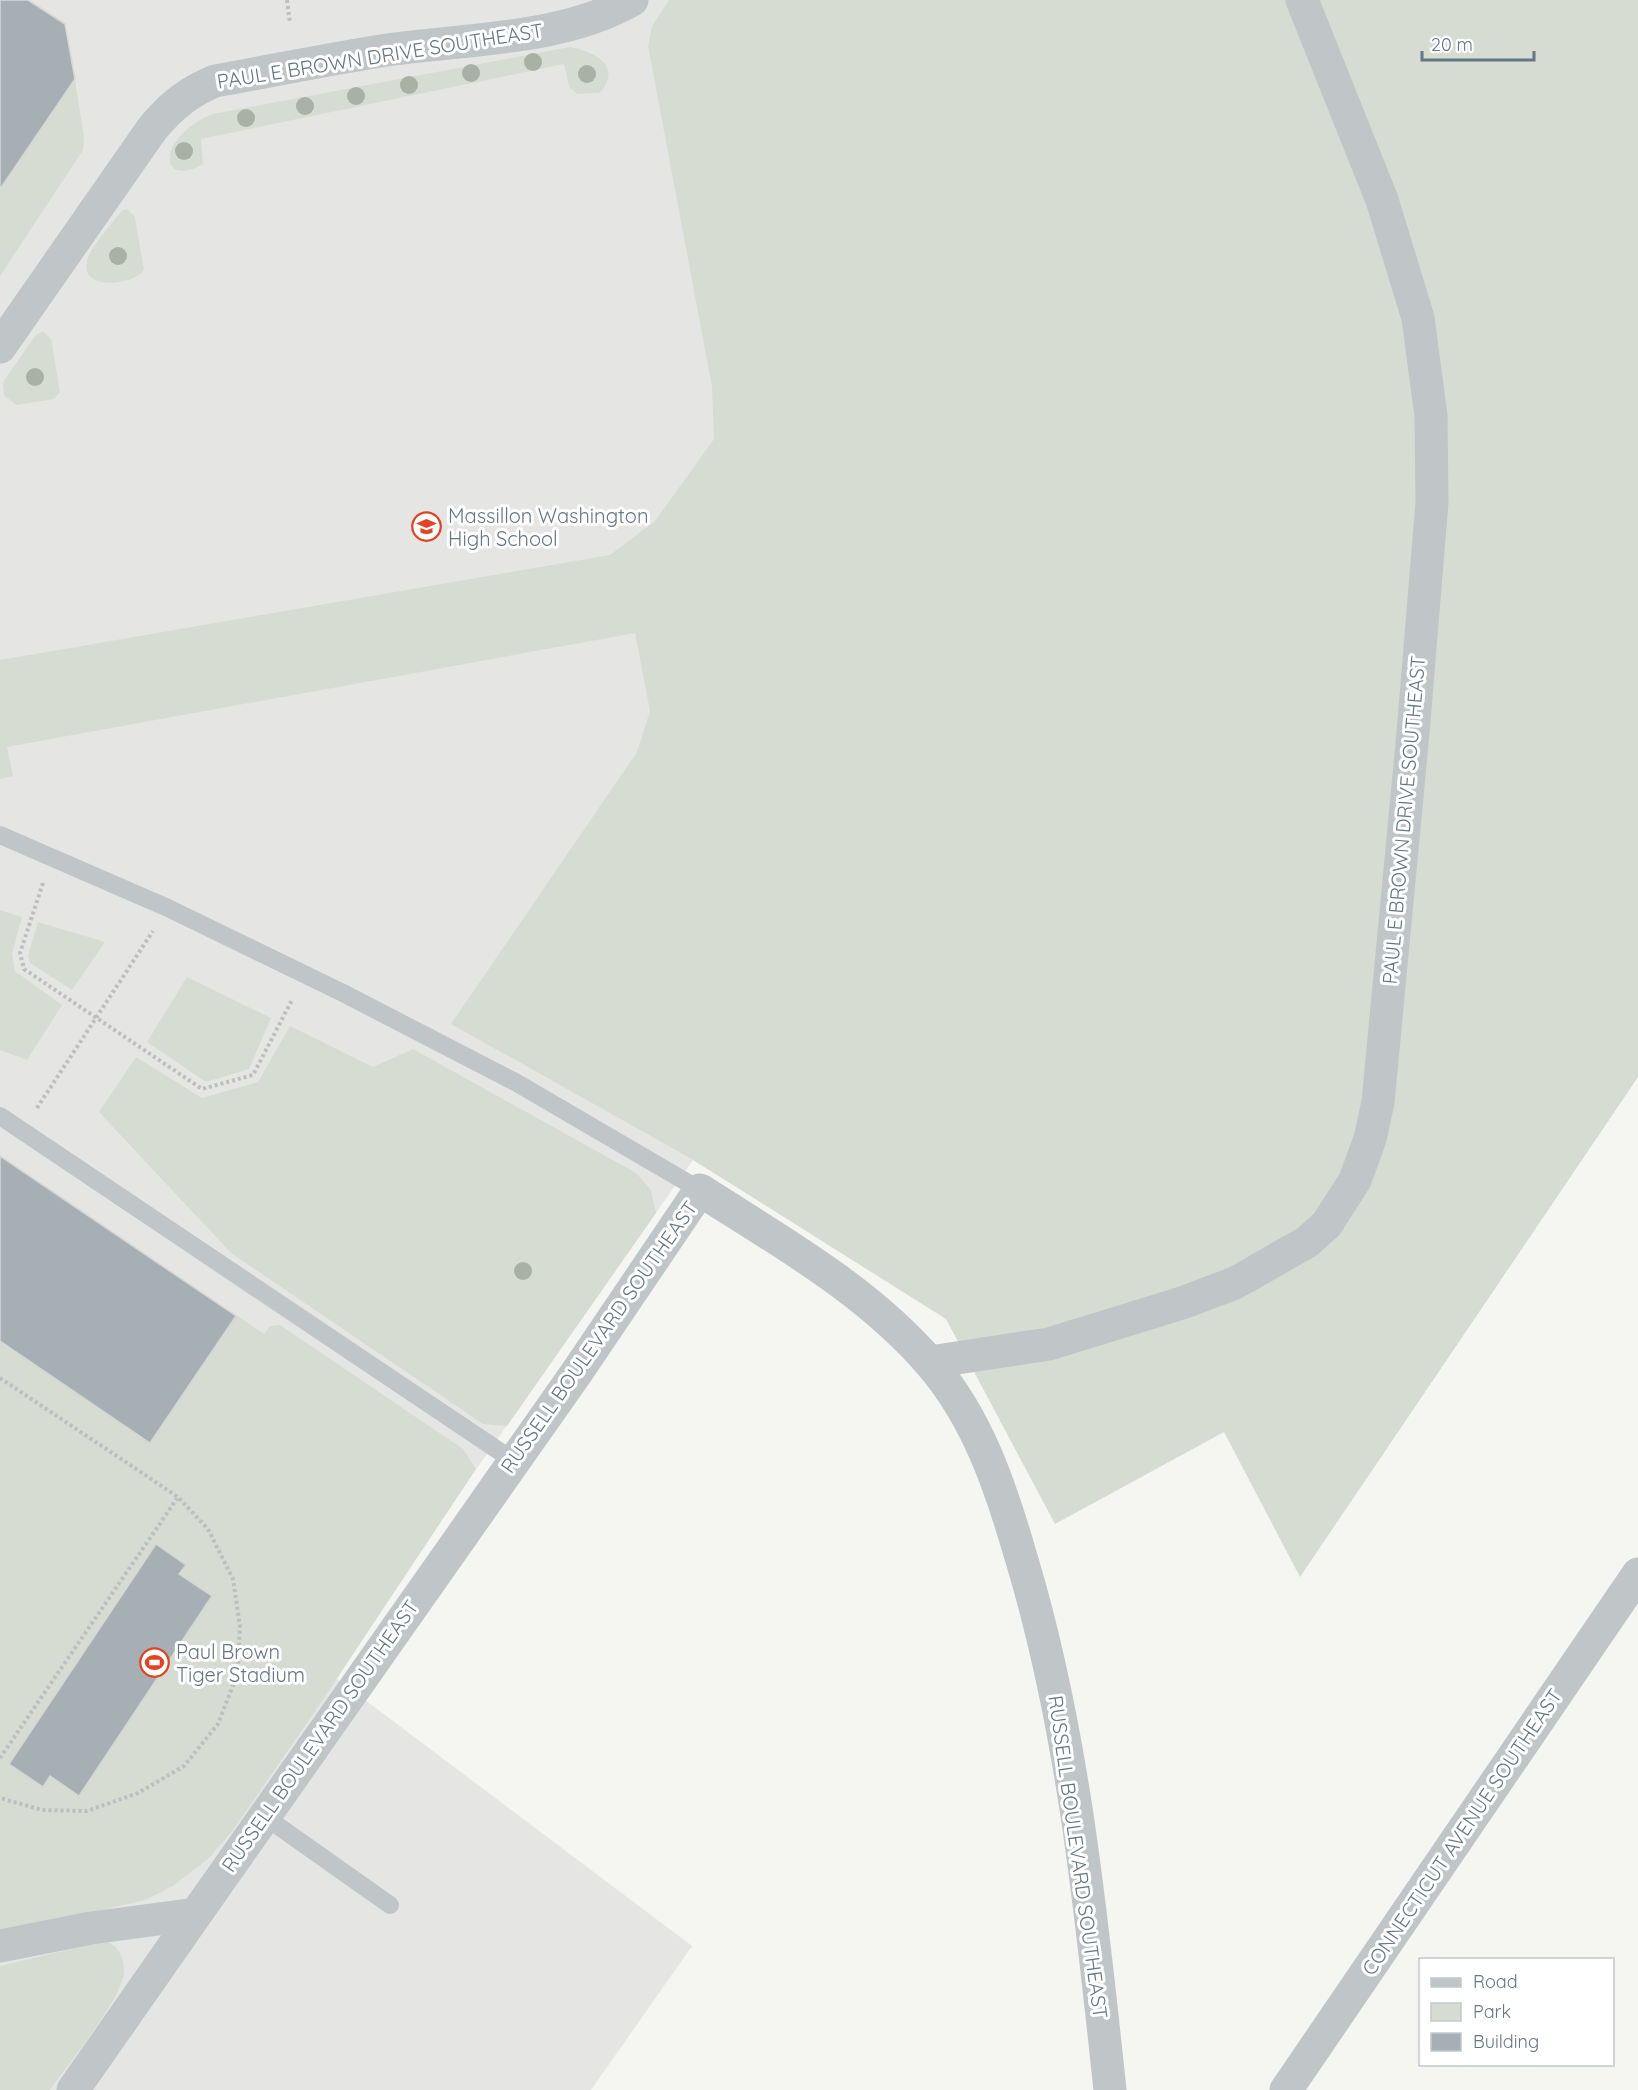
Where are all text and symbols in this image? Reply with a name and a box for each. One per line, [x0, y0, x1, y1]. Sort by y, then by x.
street label: PAUL E BROWN DRIVE SOUTHEAST [215, 17, 545, 94]
scale bar [1422, 24, 1534, 62]
text: 20 m [1431, 33, 1473, 56]
place label: Massillon Washington High School [448, 503, 648, 551]
school or university icon: Massillon Washington High School [411, 511, 443, 543]
street label: PAUL E BROWN DRIVE SOUTHEAST [1377, 655, 1430, 985]
street label: RUSSELL BOULEVARD SOUTHEAST [495, 1196, 702, 1478]
street label: RUSSELL BOULEVARD SOUTHEAST [216, 1595, 423, 1877]
place label: Paul Brown Tiger Stadium [176, 1639, 305, 1687]
sports icon: Paul Brown Tiger Stadium [139, 1647, 171, 1679]
street label: CONNECTICUT AVENUE SOUTHEAST [1356, 1684, 1567, 1980]
street label: RUSSELL BOULEVARD SOUTHEAST [1043, 1694, 1114, 2020]
legend [1419, 1958, 1614, 2066]
text: Road [1473, 1970, 1518, 1993]
text: Park [1473, 2000, 1511, 2023]
text: Building [1473, 2030, 1539, 2053]

